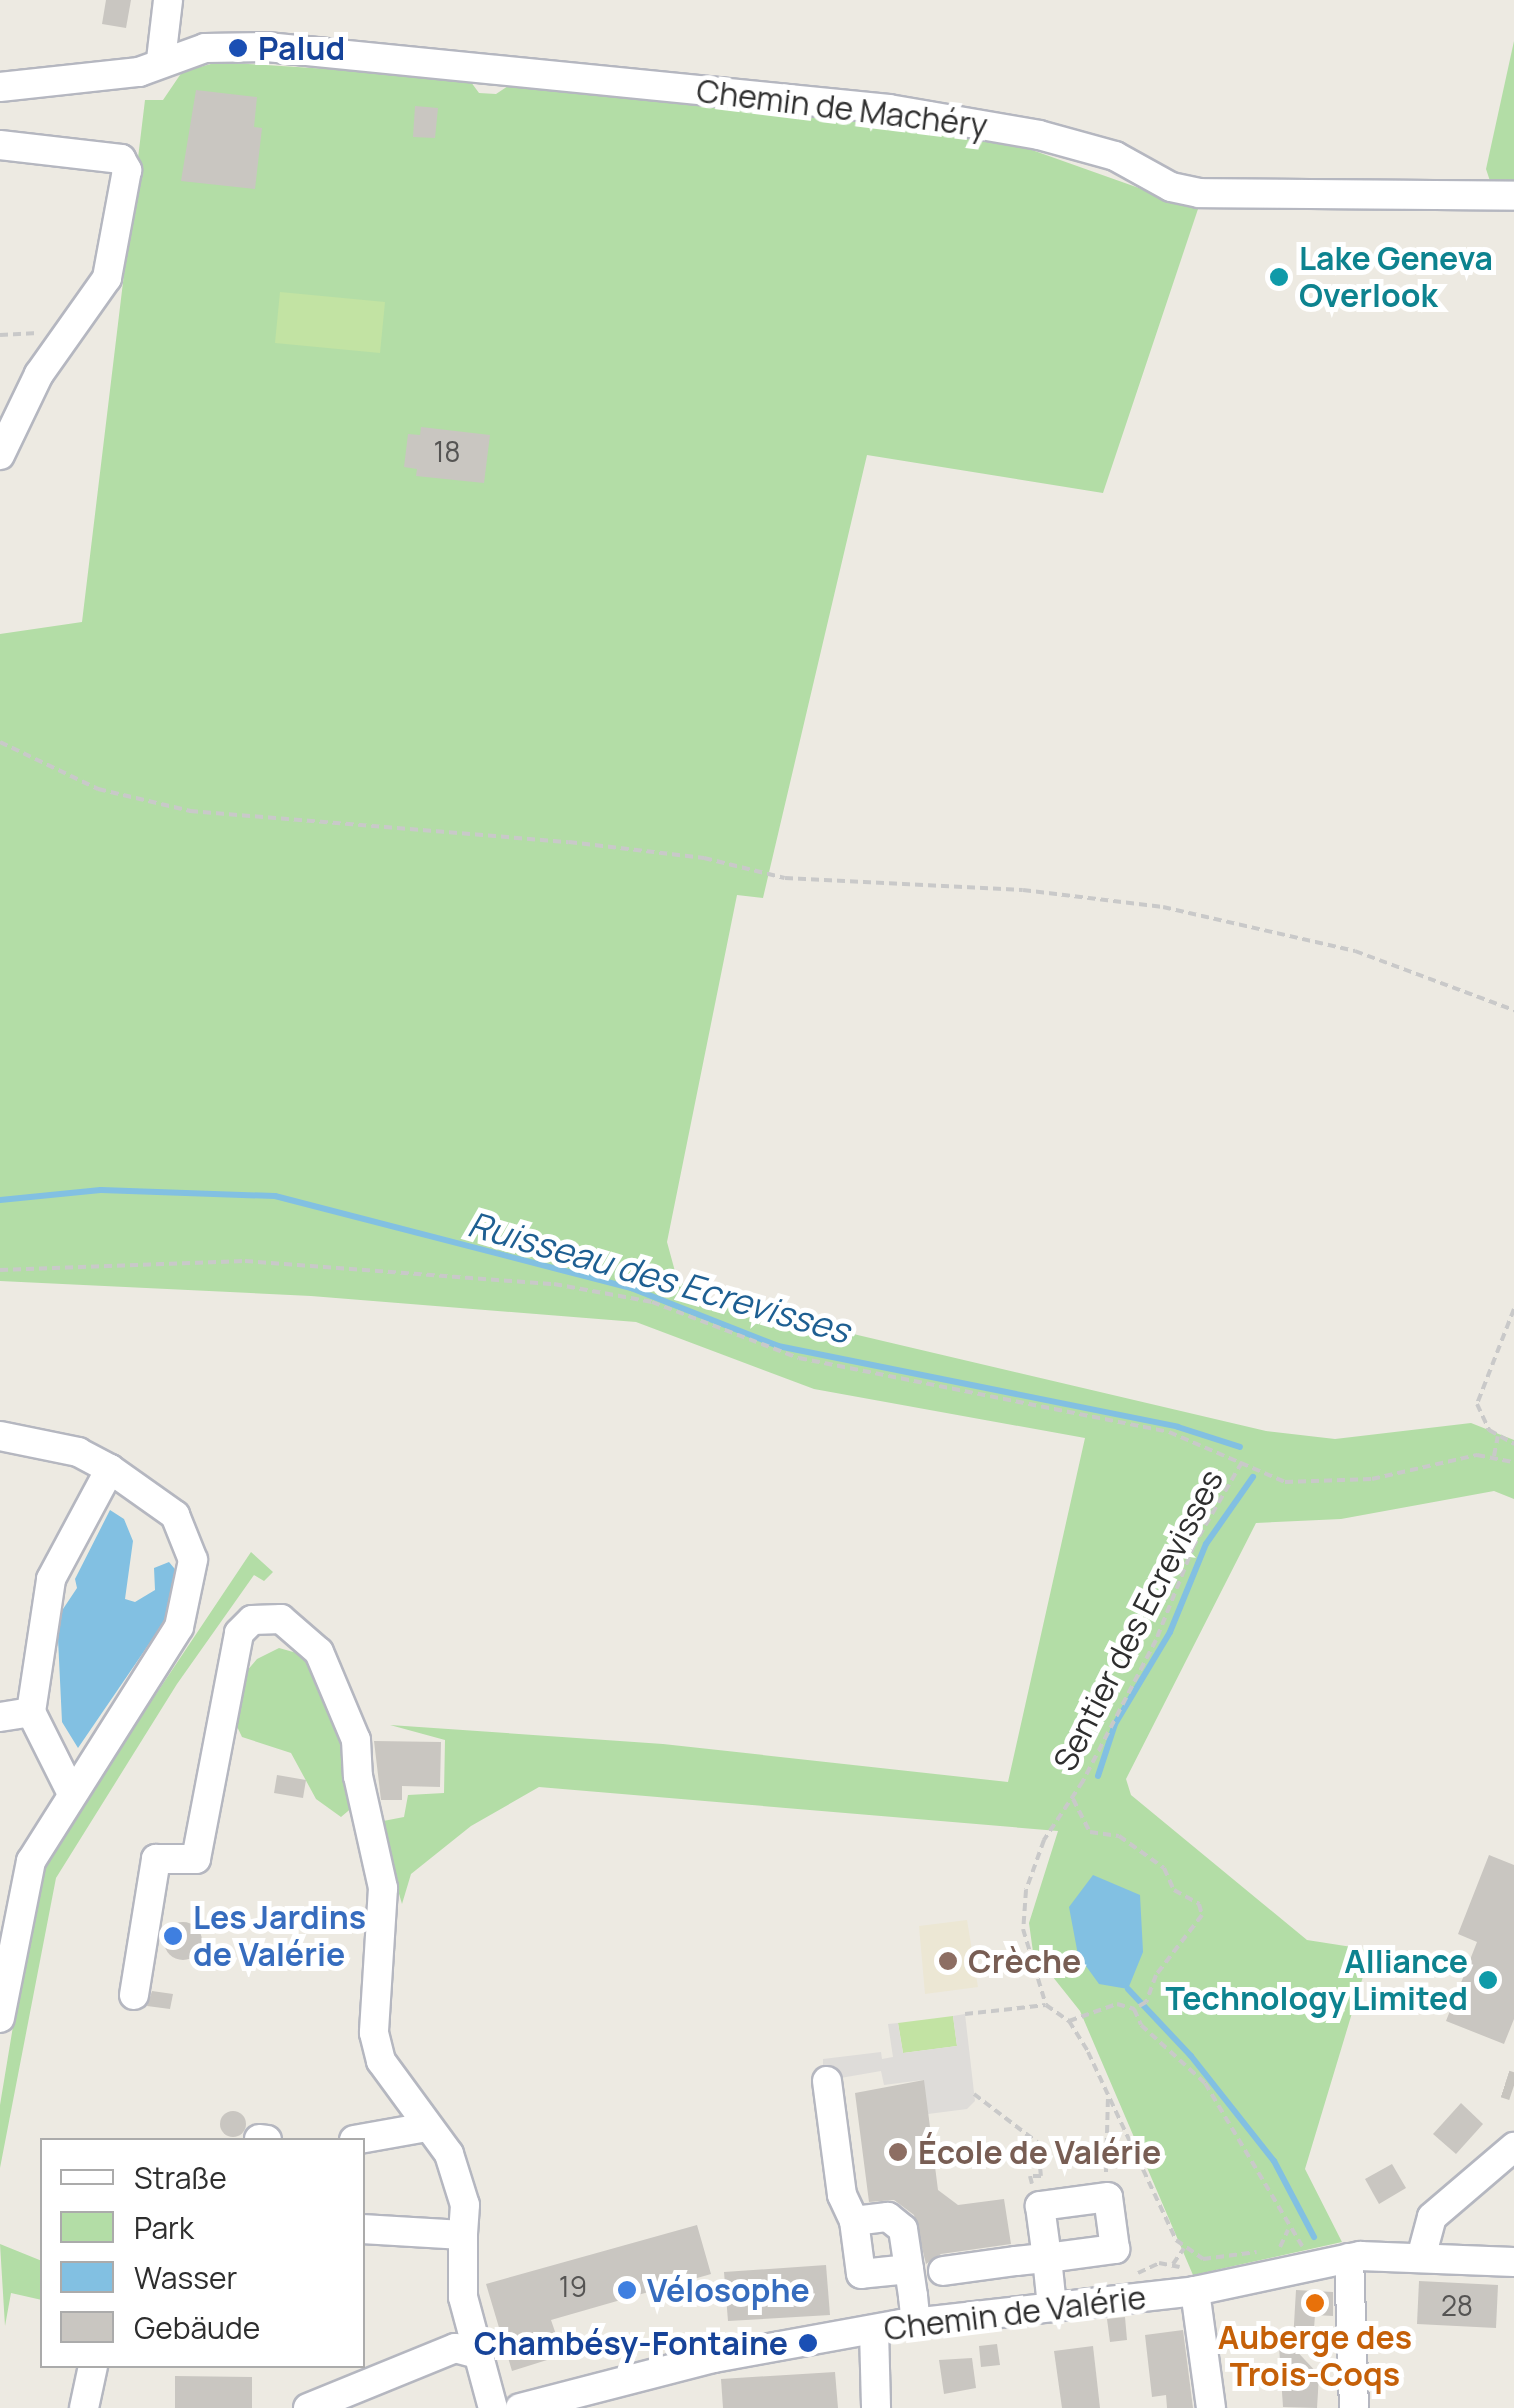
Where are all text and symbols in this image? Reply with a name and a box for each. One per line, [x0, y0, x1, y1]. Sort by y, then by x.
place label: Palud [258, 29, 345, 67]
marker: Palud [227, 37, 249, 59]
street label: Chemin de Machéry [694, 71, 990, 145]
place label: Lake Geneva Overlook [1299, 240, 1493, 315]
marker: Lake Geneva Overlook [1268, 266, 1290, 288]
house number: 18 [433, 434, 461, 468]
water label: Ruisseau des Ecrevisses [464, 1202, 854, 1352]
street label: Sentier des Ecrevisses [1045, 1463, 1231, 1777]
place label: Les Jardins de Valérie [193, 1899, 366, 1974]
marker: Les Jardins de Valérie [162, 1925, 184, 1947]
place label: Crèche [968, 1942, 1081, 1980]
place label: Alliance Technology Limited [1165, 1943, 1468, 2018]
marker: Crèche [937, 1950, 959, 1972]
marker: Alliance Technology Limited [1477, 1969, 1499, 1991]
place label: École de Valérie [918, 2133, 1161, 2171]
legend [40, 2138, 365, 2368]
marker: École de Valérie [887, 2141, 909, 2163]
text: Straße [134, 2157, 227, 2198]
text: Park [134, 2207, 194, 2248]
text: Wasser [134, 2257, 237, 2298]
house number: 19 [559, 2269, 587, 2303]
place label: Vélosophe [647, 2271, 810, 2309]
street label: Chemin de Valérie [882, 2278, 1148, 2348]
marker: Vélosophe [616, 2279, 638, 2301]
house number: 28 [1441, 2288, 1473, 2322]
marker: Auberge des Trois-Coqs [1304, 2292, 1326, 2314]
text: Gebäude [134, 2307, 260, 2348]
place label: Auberge des Trois-Coqs [1218, 2319, 1412, 2394]
place label: Chambésy-Fontaine [474, 2324, 788, 2362]
marker: Chambésy-Fontaine [797, 2332, 819, 2354]

